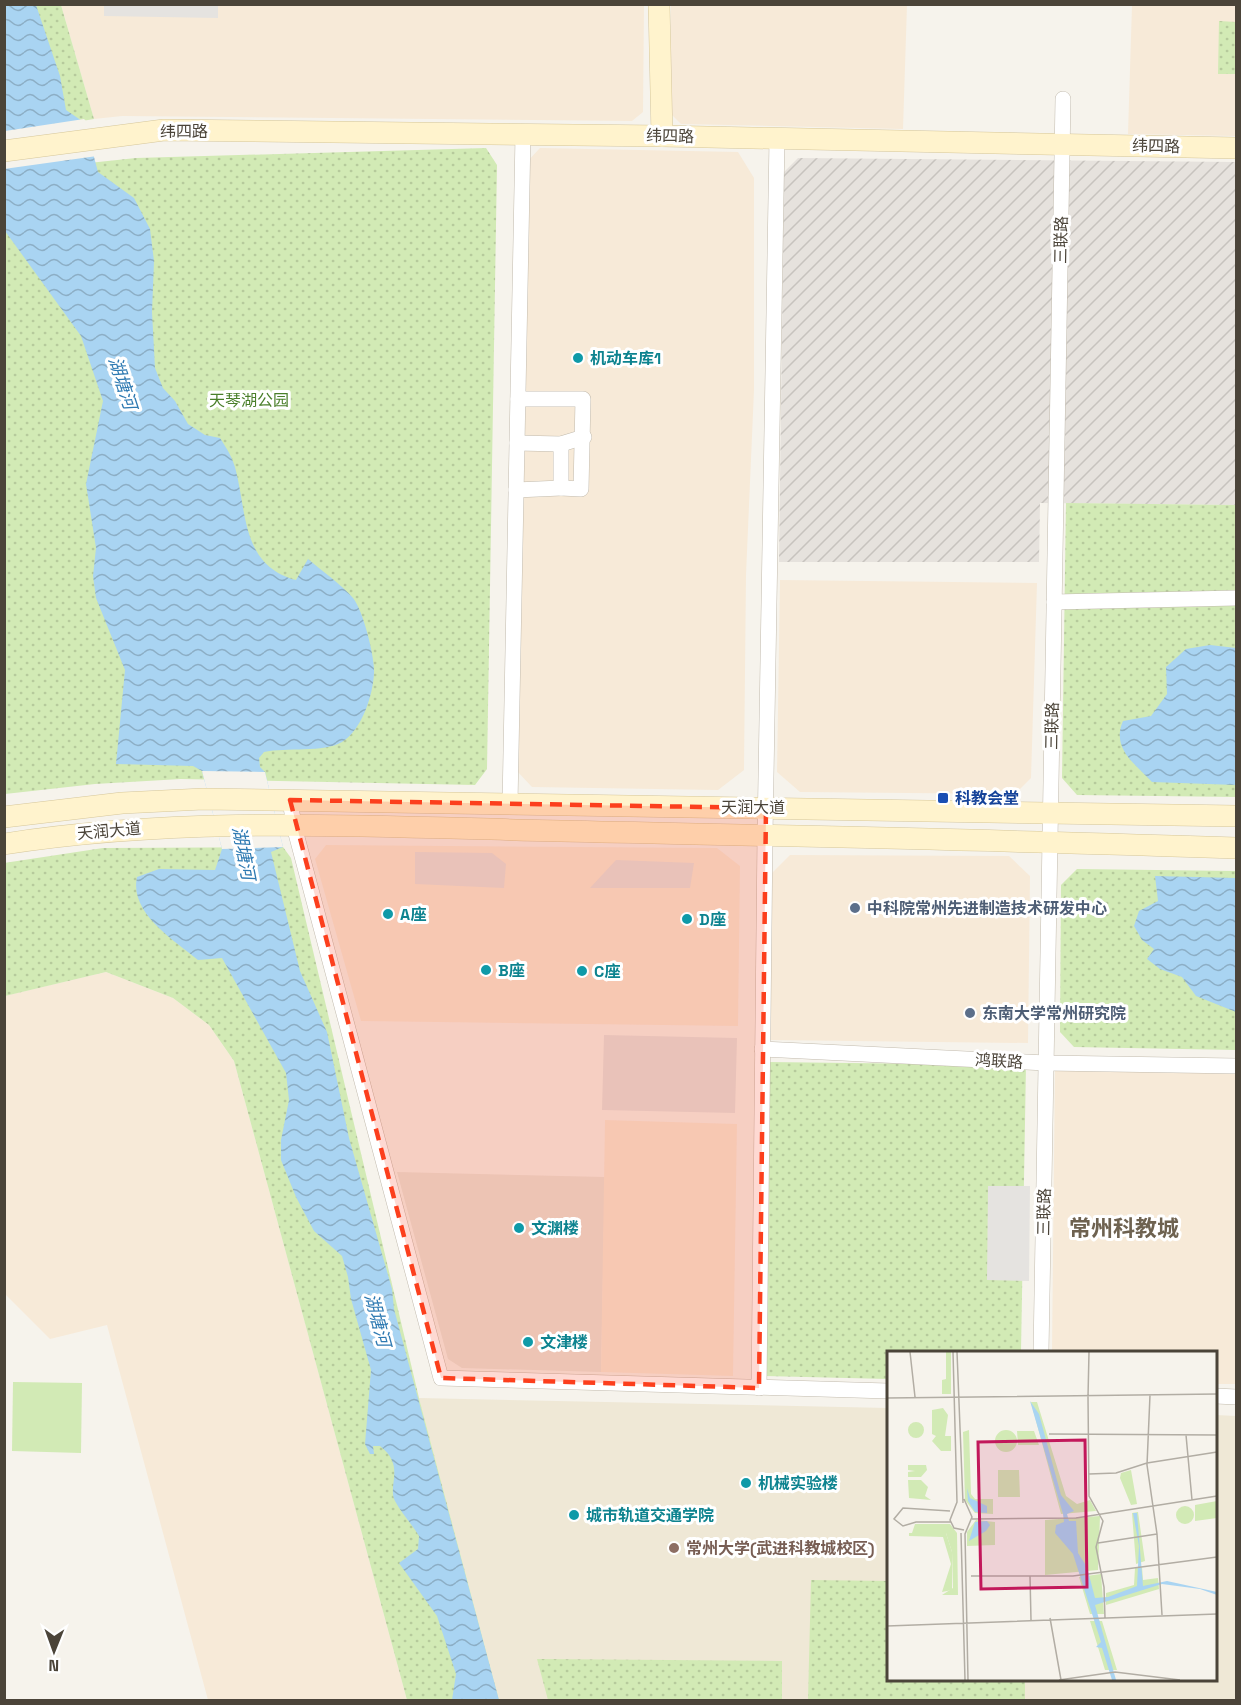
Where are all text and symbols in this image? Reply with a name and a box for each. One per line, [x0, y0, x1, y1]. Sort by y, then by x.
street label: 纬四路 [160, 121, 208, 142]
street label: 纬四路 [646, 125, 694, 147]
street label: 纬四路 [1132, 135, 1180, 157]
street label: 三联路 [1050, 216, 1072, 264]
place label: 机动车库1 [590, 348, 661, 369]
marker: 机动车库1 [571, 351, 585, 365]
water label: 湖塘河 [104, 354, 143, 415]
park label: 天琴湖公园 [209, 390, 289, 411]
street label: 三联路 [1041, 702, 1063, 750]
place label: 科教会堂 [955, 788, 1019, 809]
marker: 科教会堂 [936, 791, 950, 805]
street label: 天润大道 [721, 797, 785, 818]
street label: 天润大道 [76, 818, 142, 844]
water label: 湖塘河 [228, 824, 261, 885]
place label: 中科院常州先进制造技术研发中心 [867, 898, 1107, 919]
marker: 中科院常州先进制造技术研发中心 [848, 901, 862, 915]
place label: A座 [400, 904, 426, 925]
marker: A座 [381, 907, 395, 921]
place label: D座 [699, 909, 726, 930]
marker: D座 [680, 912, 694, 926]
place label: B座 [498, 960, 525, 981]
place label: C座 [594, 961, 620, 982]
marker: B座 [479, 963, 493, 977]
marker: C座 [575, 964, 589, 978]
place label: 东南大学常州研究院 [982, 1003, 1126, 1024]
marker: 东南大学常州研究院 [963, 1006, 977, 1020]
street label: 鸿联路 [974, 1049, 1024, 1073]
street label: 三联路 [1033, 1188, 1055, 1236]
district label: 常州科教城 [1069, 1214, 1179, 1242]
place label: 文渊楼 [531, 1218, 579, 1239]
marker: 文渊楼 [512, 1221, 526, 1235]
water label: 湖塘河 [360, 1291, 397, 1352]
place label: 文津楼 [540, 1332, 588, 1353]
marker: 文津楼 [521, 1335, 535, 1349]
inset map [887, 1351, 1217, 1681]
place label: 机械实验楼 [758, 1473, 838, 1494]
marker: 机械实验楼 [739, 1476, 753, 1490]
place label: 城市轨道交通学院 [586, 1505, 714, 1526]
marker: 城市轨道交通学院 [567, 1508, 581, 1522]
place label: 常州大学(武进科教城校区) [686, 1538, 875, 1559]
marker: 常州大学(武进科教城校区) [667, 1541, 681, 1555]
north arrow [24, 1621, 84, 1681]
text: N [48, 1655, 59, 1676]

